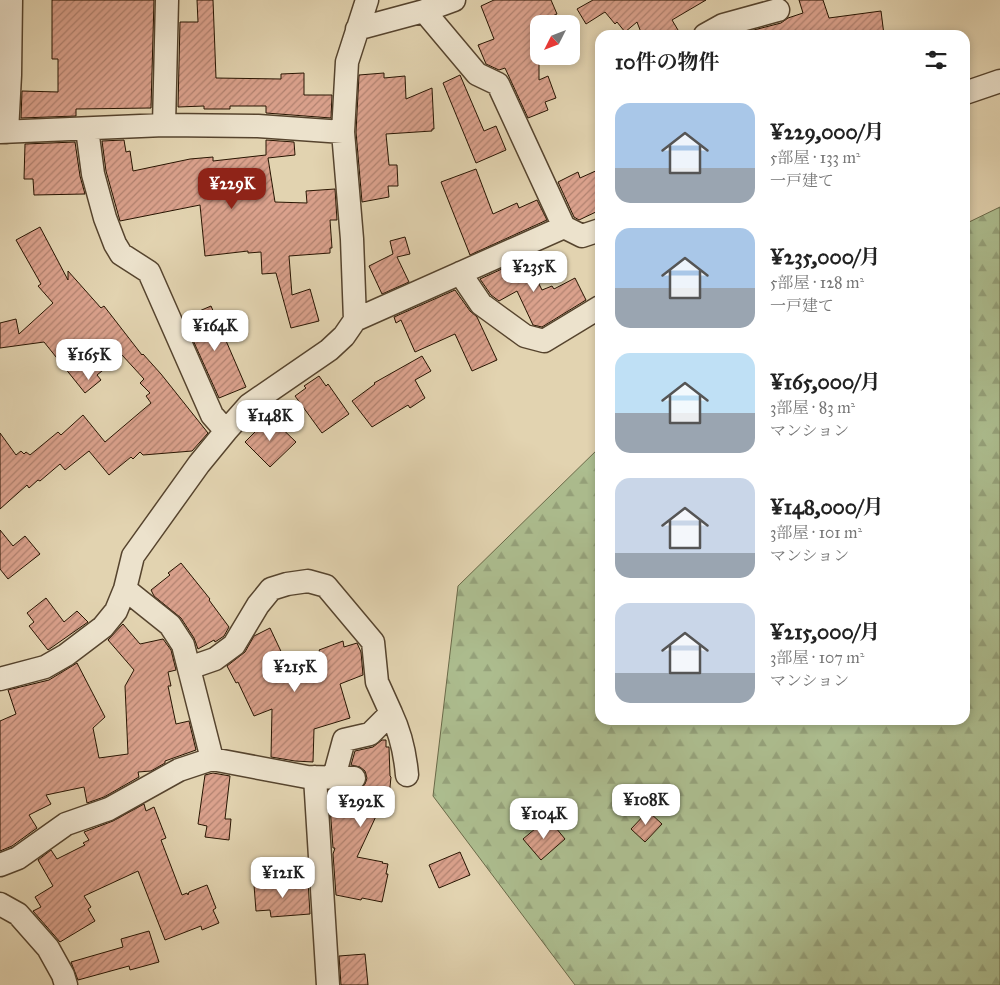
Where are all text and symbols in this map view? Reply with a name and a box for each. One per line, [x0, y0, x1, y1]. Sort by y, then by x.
north arrow [530, 15, 580, 65]
map controls [530, 15, 580, 65]
icon: filters [922, 46, 950, 74]
text: 10件の物件 [615, 49, 719, 75]
text: ¥229,000/月 [770, 119, 884, 145]
icon: home [655, 123, 715, 183]
text: 5部屋 · 133 m² [770, 148, 860, 167]
pin: ¥229K [197, 168, 267, 210]
text: 一戸建て [770, 171, 834, 190]
text: ¥229K [209, 174, 255, 193]
text: ¥235,000/月 [770, 244, 881, 270]
icon: home [655, 248, 715, 308]
pin: ¥235K [499, 250, 569, 293]
text: ¥235K [512, 257, 556, 276]
text: 5部屋 · 128 m² [770, 273, 864, 292]
text: 一戸建て [770, 296, 834, 315]
pin: ¥164K [180, 310, 250, 352]
text: ¥164K [192, 316, 238, 335]
pin: ¥165K [54, 338, 124, 381]
text: ¥165K [67, 345, 111, 364]
text: ¥165,000/月 [770, 369, 881, 395]
icon: home [655, 373, 715, 433]
text: 3部屋 · 83 m² [770, 398, 855, 417]
pin: ¥148K [235, 400, 305, 442]
text: ¥148K [247, 406, 293, 425]
text: マンション [770, 421, 849, 440]
text: ¥148,000/月 [770, 494, 884, 520]
icon: home [655, 498, 715, 558]
text: 3部屋 · 101 m² [770, 523, 862, 542]
text: マンション [770, 546, 849, 565]
text: ¥215,000/月 [770, 619, 880, 645]
icon: home [655, 623, 715, 683]
text: 3部屋 · 107 m² [770, 648, 864, 667]
pin: ¥215K [260, 650, 330, 693]
text: ¥215K [273, 657, 317, 676]
text: マンション [770, 671, 849, 690]
pin: ¥108K [611, 784, 681, 826]
pin: ¥292K [326, 786, 396, 828]
text: ¥108K [623, 790, 669, 809]
text: ¥292K [338, 792, 384, 811]
pin: ¥104K [509, 798, 579, 840]
text: ¥104K [521, 804, 567, 823]
pin: ¥121K [248, 856, 318, 899]
text: ¥121K [262, 863, 304, 882]

